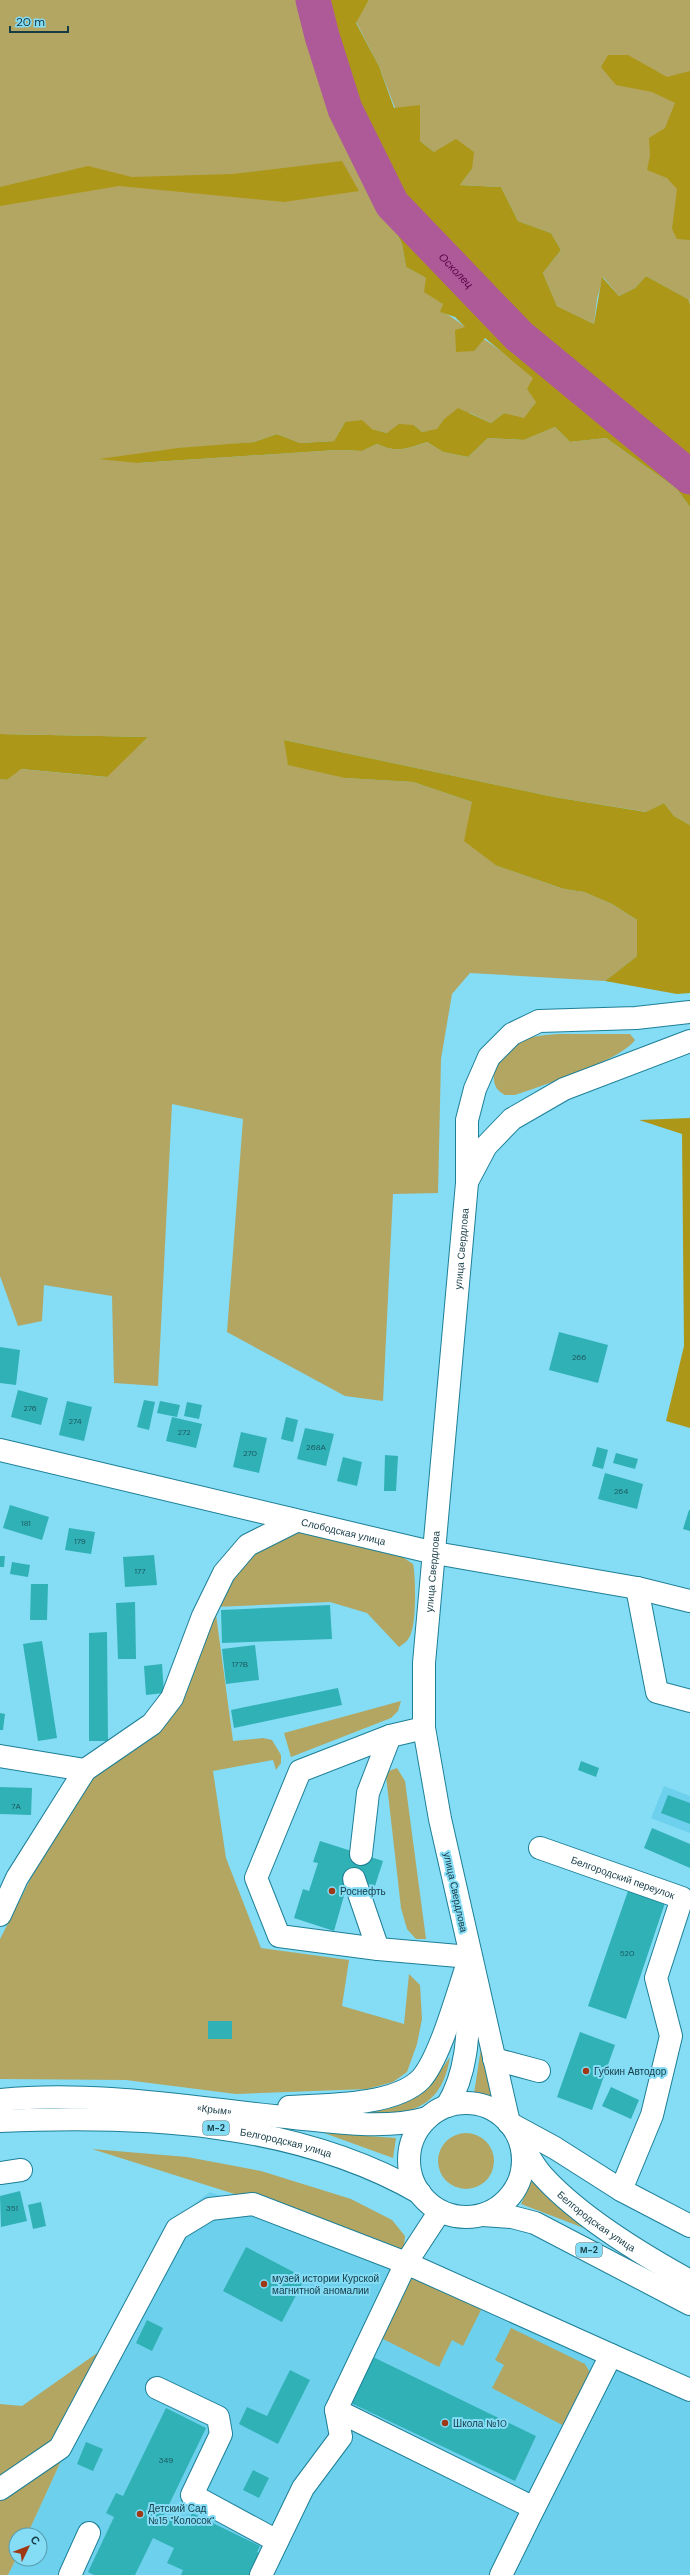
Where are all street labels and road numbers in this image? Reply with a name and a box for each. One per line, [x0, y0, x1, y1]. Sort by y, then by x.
street label: улица Свердлова [451, 1207, 472, 1290]
street label: Слободская улица [300, 1516, 387, 1548]
street label: улица Свердлова [423, 1530, 443, 1613]
street label: улица Свердлова [441, 1851, 470, 1934]
street label: Белгородский переулок [569, 1853, 677, 1902]
street label: «Крым» [197, 2101, 233, 2118]
road number: М-2 [203, 2121, 229, 2135]
street label: Белгородская улица [239, 2126, 334, 2161]
street label: Белгородская улица [554, 2188, 638, 2255]
road number: М-2 [576, 2243, 602, 2257]

